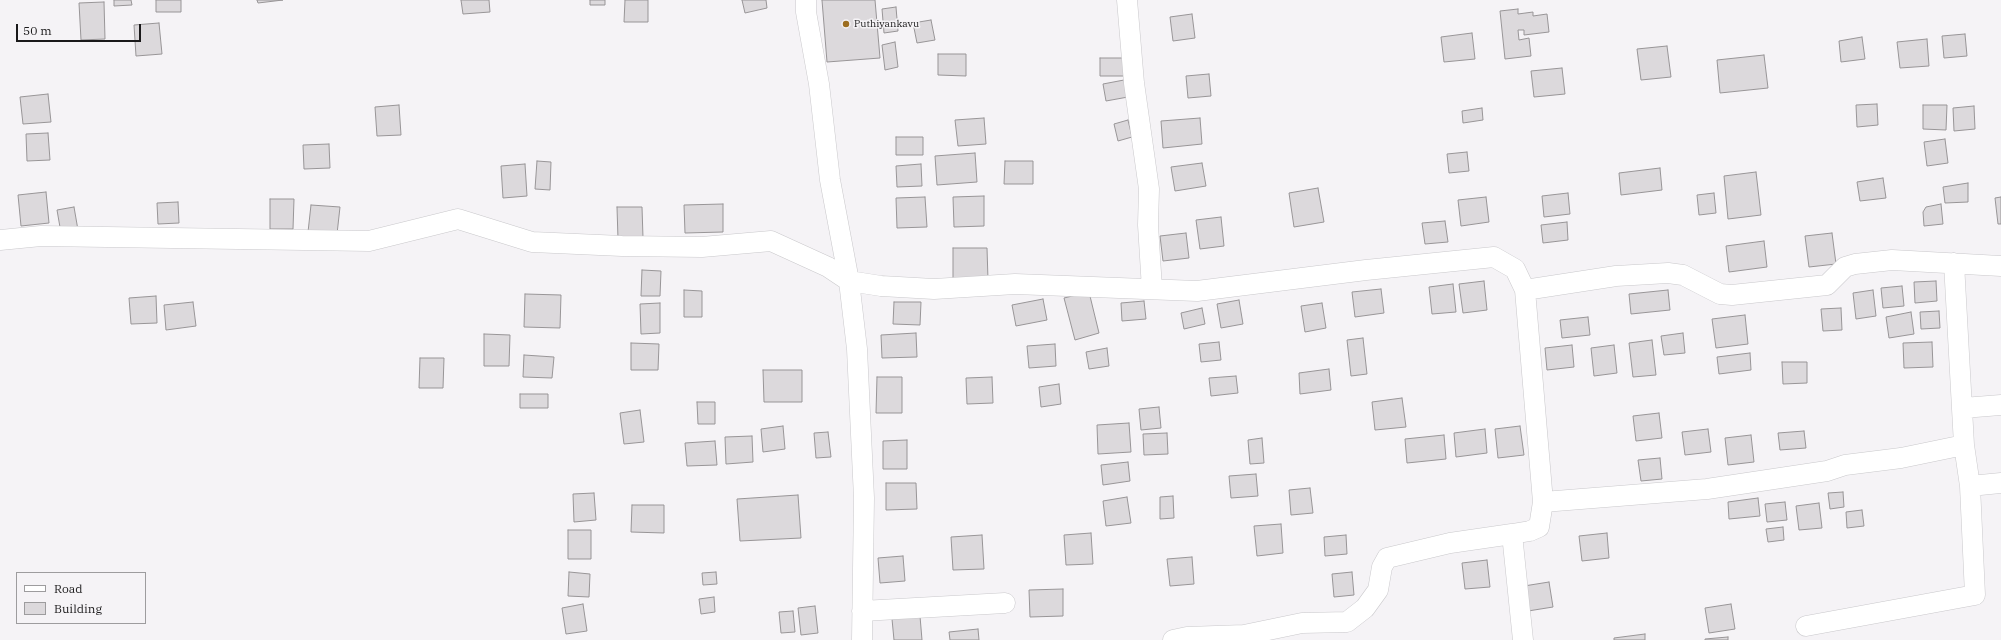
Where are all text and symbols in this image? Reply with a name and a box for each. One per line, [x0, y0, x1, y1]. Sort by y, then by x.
scale bar [18, 16, 143, 42]
place label: Puthiyankavu [854, 18, 919, 30]
marker: Puthiyankavu [841, 19, 851, 29]
text: 50 m [23, 23, 52, 38]
legend [16, 572, 146, 624]
text: Road [54, 581, 83, 596]
text: Building [54, 601, 102, 616]

